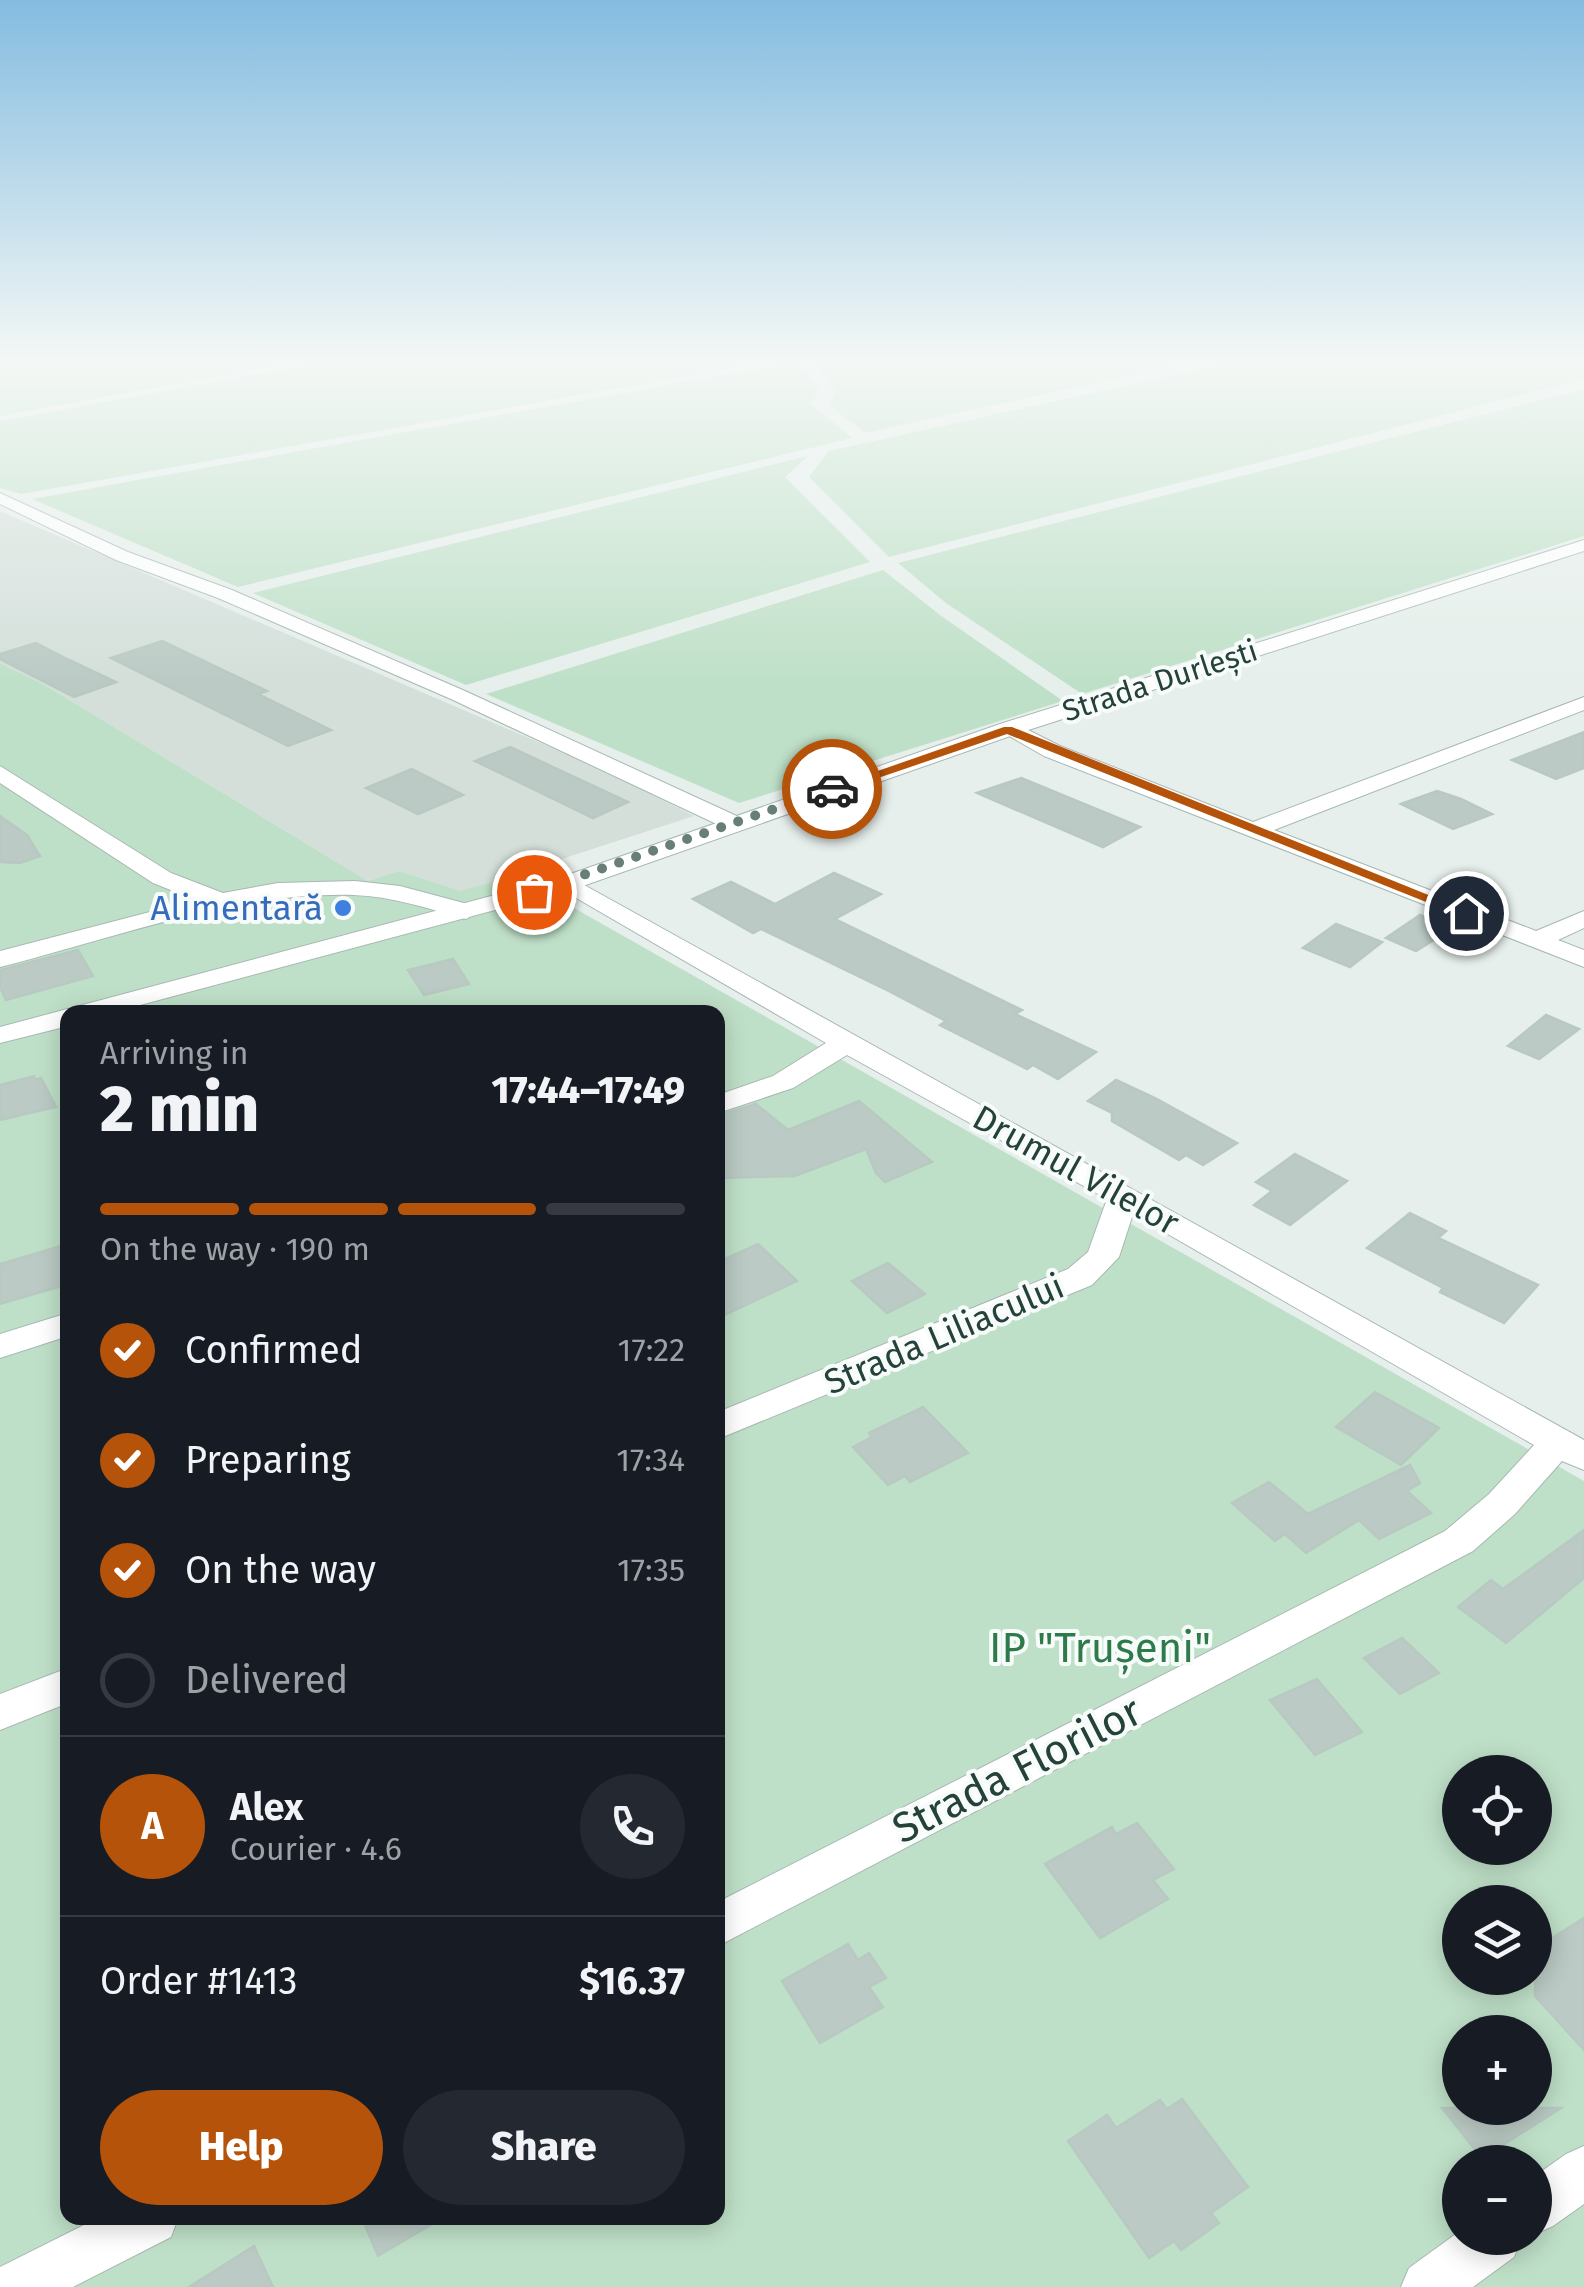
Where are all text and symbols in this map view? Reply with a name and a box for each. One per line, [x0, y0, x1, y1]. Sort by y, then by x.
street label: Strada Durlești [1058, 633, 1262, 730]
courier [782, 739, 882, 839]
icon: car [805, 762, 860, 817]
pin [492, 850, 577, 935]
icon: bag [507, 865, 562, 920]
pin [1424, 871, 1509, 956]
icon: home [1439, 886, 1494, 941]
place label: Alimentară [150, 887, 323, 929]
marker: Alimentară [332, 897, 354, 919]
text: Arriving in [100, 1034, 248, 1072]
text: 17:44–17:49 [492, 1067, 685, 1113]
text: 2 min [100, 1070, 259, 1148]
street label: Drumul Vilelor [966, 1096, 1187, 1244]
text: On the way · 190 m [100, 1230, 370, 1268]
street label: Strada Liliacului [818, 1265, 1070, 1403]
icon: check [100, 1323, 155, 1378]
text: Confirmed [185, 1327, 363, 1373]
text: 17:22 [618, 1331, 685, 1369]
icon: check [100, 1433, 155, 1488]
text: Preparing [185, 1437, 351, 1483]
text: 17:34 [616, 1441, 685, 1479]
icon: check [100, 1543, 155, 1598]
text: On the way [185, 1547, 376, 1593]
text: 17:35 [617, 1551, 685, 1589]
park label: IP "Trușeni" [989, 1623, 1211, 1675]
text: Delivered [185, 1657, 348, 1703]
street label: Strada Florilor [884, 1686, 1150, 1854]
map controls [1442, 1755, 1552, 2255]
button: locate [1442, 1755, 1552, 1865]
button: phone [580, 1774, 685, 1879]
text: Alex [230, 1784, 303, 1830]
text: A [141, 1803, 164, 1849]
text: Courier · 4.6 [230, 1830, 402, 1868]
button: layers [1442, 1885, 1552, 1995]
text: Order #1413 [100, 1958, 298, 2004]
text: $16.37 [579, 1958, 685, 2004]
button: + [1442, 2015, 1552, 2125]
button: Help [100, 2090, 383, 2205]
button: Share [403, 2090, 685, 2205]
button: − [1442, 2145, 1552, 2255]

